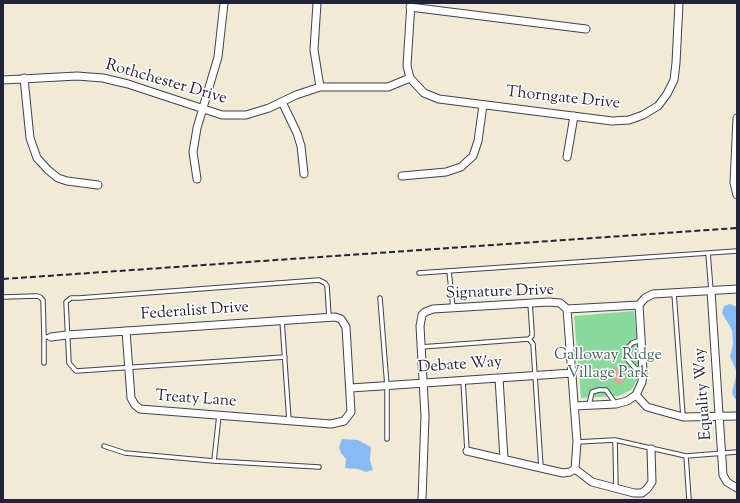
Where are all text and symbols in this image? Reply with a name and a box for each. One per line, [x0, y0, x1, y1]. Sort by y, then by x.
street label: Rothchester Drive [103, 56, 229, 110]
street label: Thorngate Drive [505, 83, 621, 115]
street label: Signature Drive [445, 282, 555, 304]
street label: Federalist Drive [140, 299, 250, 325]
park label: Galloway Ridge Village Park [554, 346, 662, 384]
street label: Equality Way [691, 347, 717, 441]
street label: Debate Way [417, 353, 503, 379]
street label: Treaty Lane [155, 388, 237, 412]

